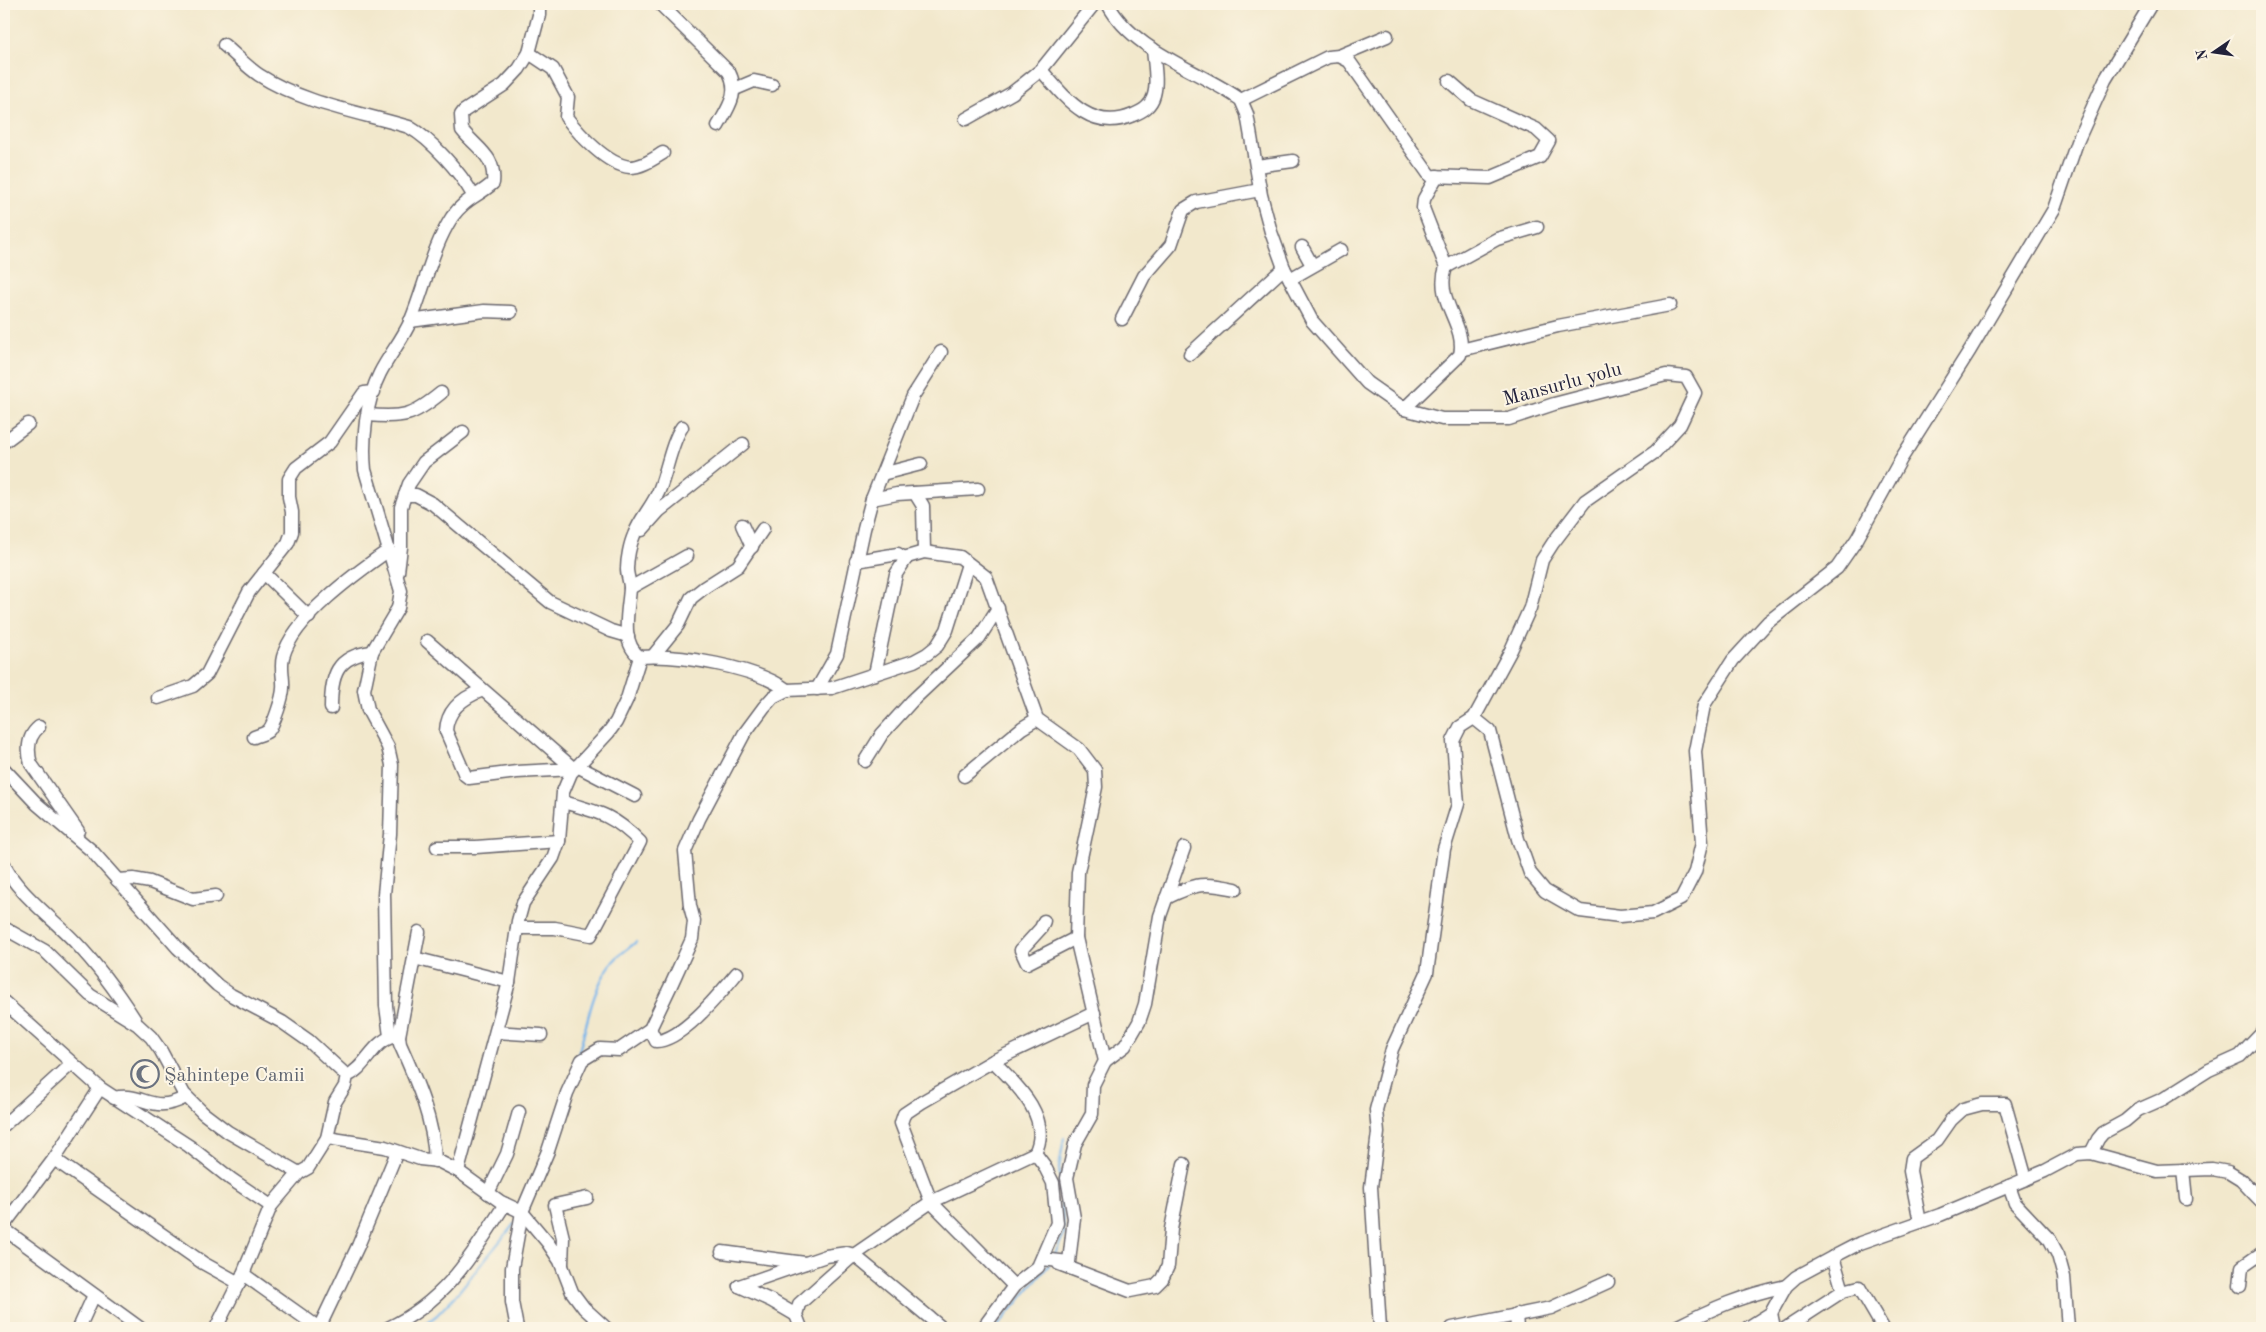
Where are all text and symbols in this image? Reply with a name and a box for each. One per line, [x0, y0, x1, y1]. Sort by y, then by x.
north arrow [2188, 28, 2238, 78]
text: N [2194, 48, 2210, 61]
street label: Mansurlu yolu [1501, 359, 1624, 410]
mosque icon: Şahintepe Camii [130, 1059, 160, 1089]
place label: Şahintepe Camii [164, 1066, 305, 1086]

